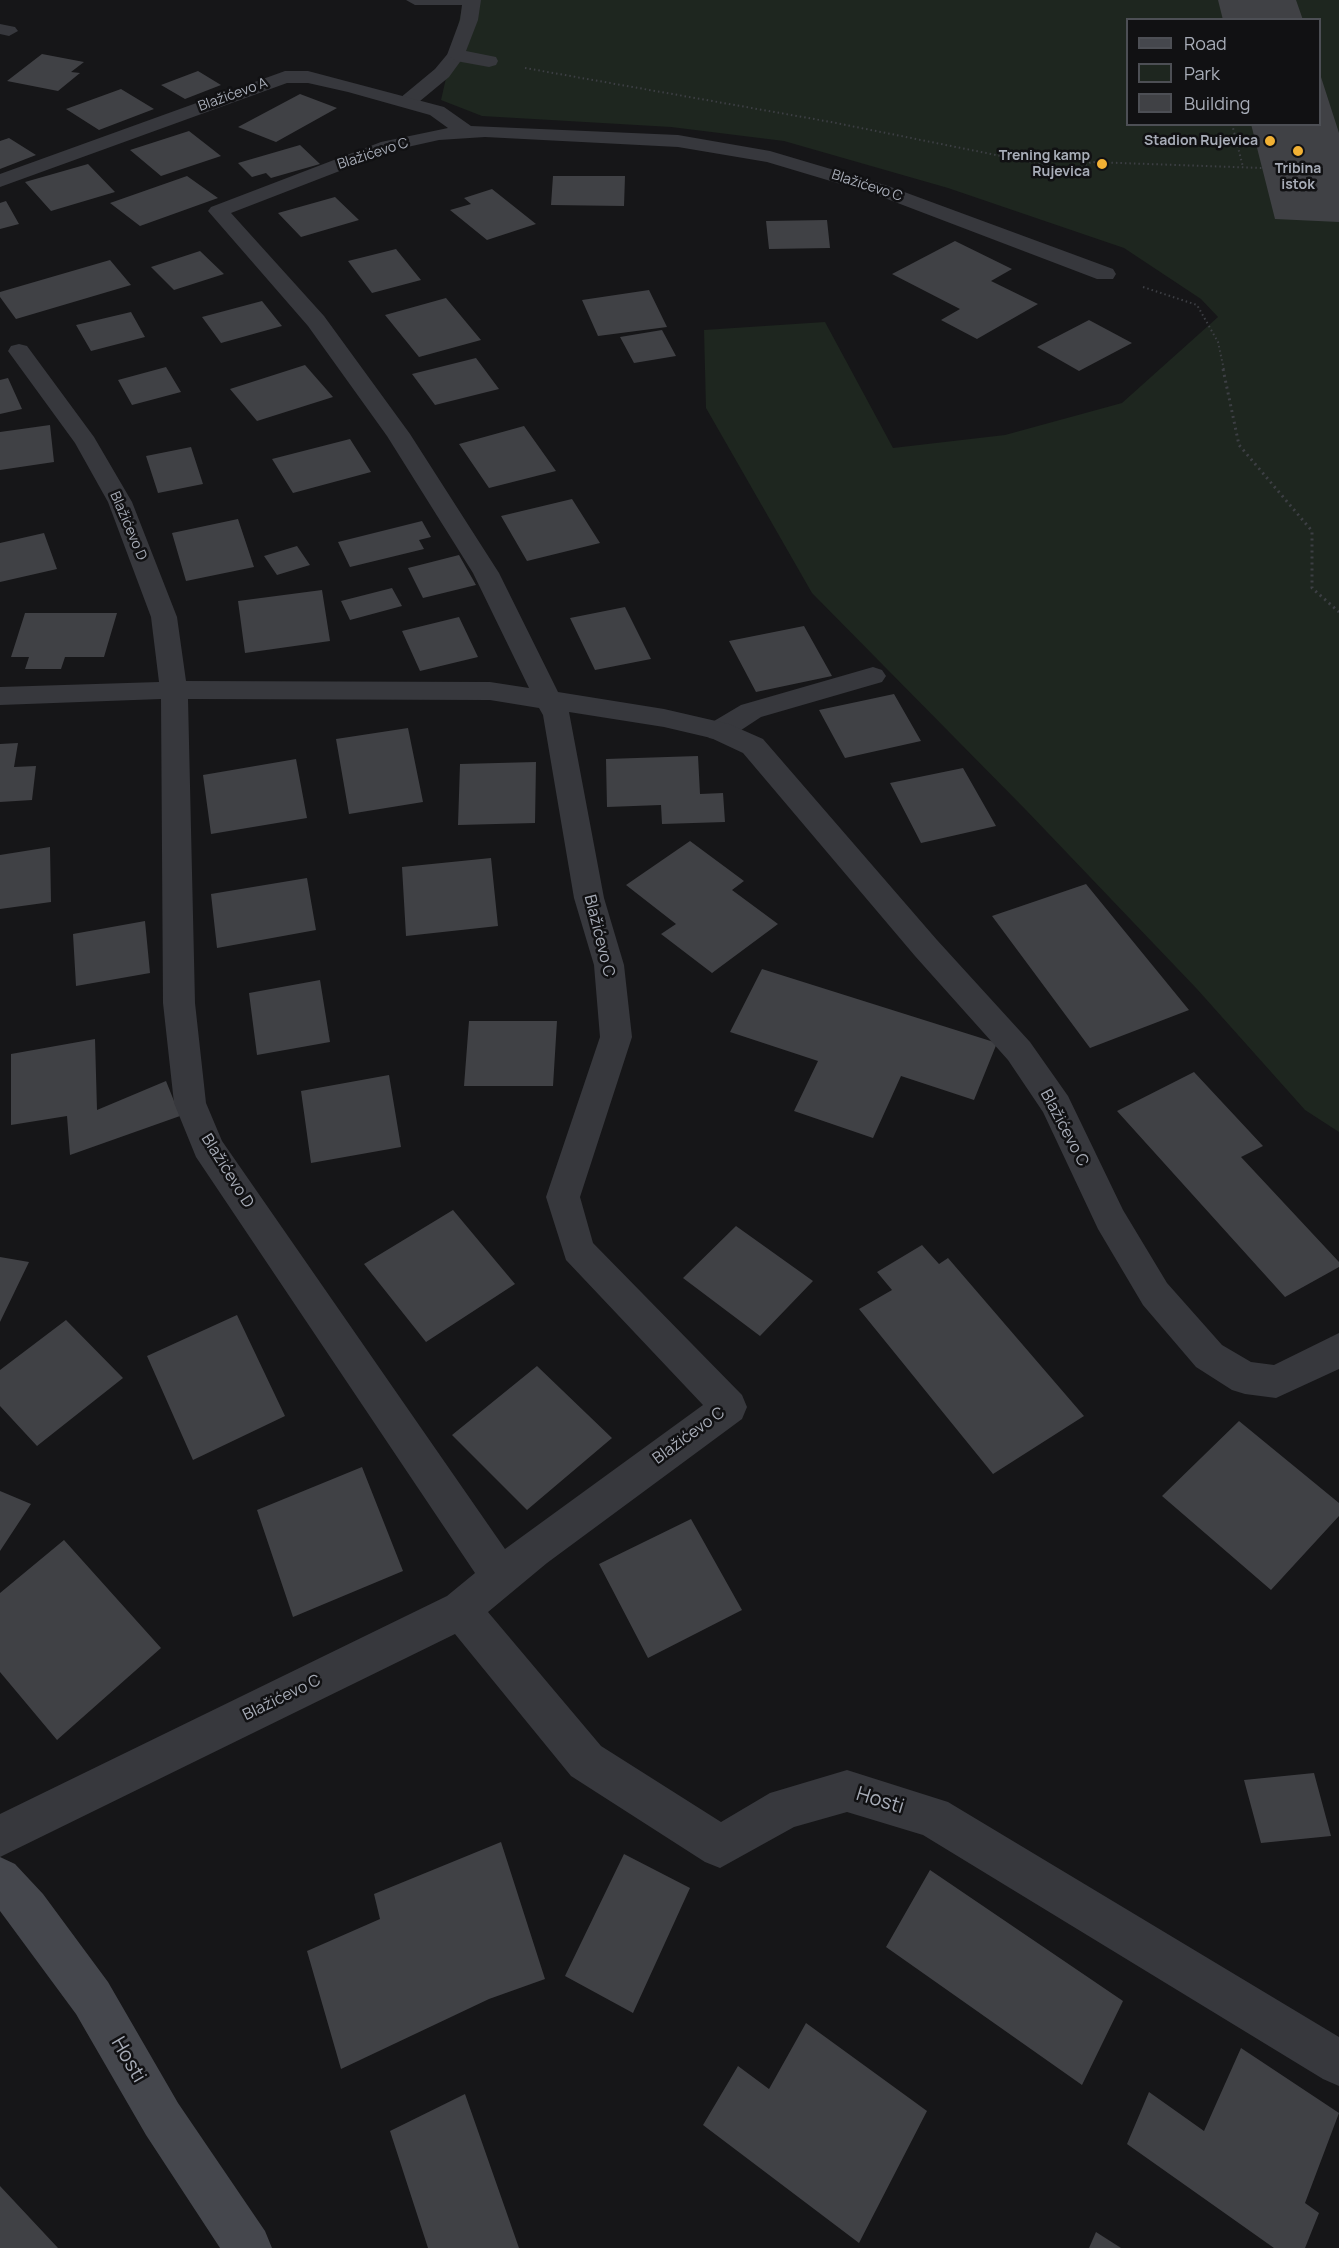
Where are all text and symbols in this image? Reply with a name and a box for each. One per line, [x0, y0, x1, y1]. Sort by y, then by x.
legend [1126, 18, 1321, 126]
text: Road [1184, 31, 1227, 55]
text: Park [1184, 61, 1220, 85]
street label: Blažićevo A [196, 75, 270, 115]
text: Building [1184, 91, 1250, 115]
place label: Stadion Rujevica [1144, 133, 1258, 149]
marker: Stadion Rujevica [1263, 134, 1277, 148]
street label: Blažićevo C [335, 135, 411, 173]
marker: Tribina istok [1291, 144, 1305, 158]
place label: Trening kamp Rujevica [999, 148, 1090, 180]
marker: Trening kamp Rujevica [1095, 157, 1109, 171]
place label: Tribina istok [1275, 161, 1321, 194]
street label: Blažićevo C [829, 167, 905, 205]
street label: Blažićevo D [106, 489, 150, 563]
street label: Blažićevo C [579, 893, 619, 979]
street label: Blažićevo C [1036, 1086, 1092, 1170]
street label: Blažićevo D [197, 1131, 257, 1211]
street label: Blažićevo C [649, 1403, 729, 1469]
street label: Blažićevo C [240, 1671, 324, 1725]
street label: Hosti [853, 1782, 907, 1820]
street label: Hosti [105, 2033, 151, 2087]

